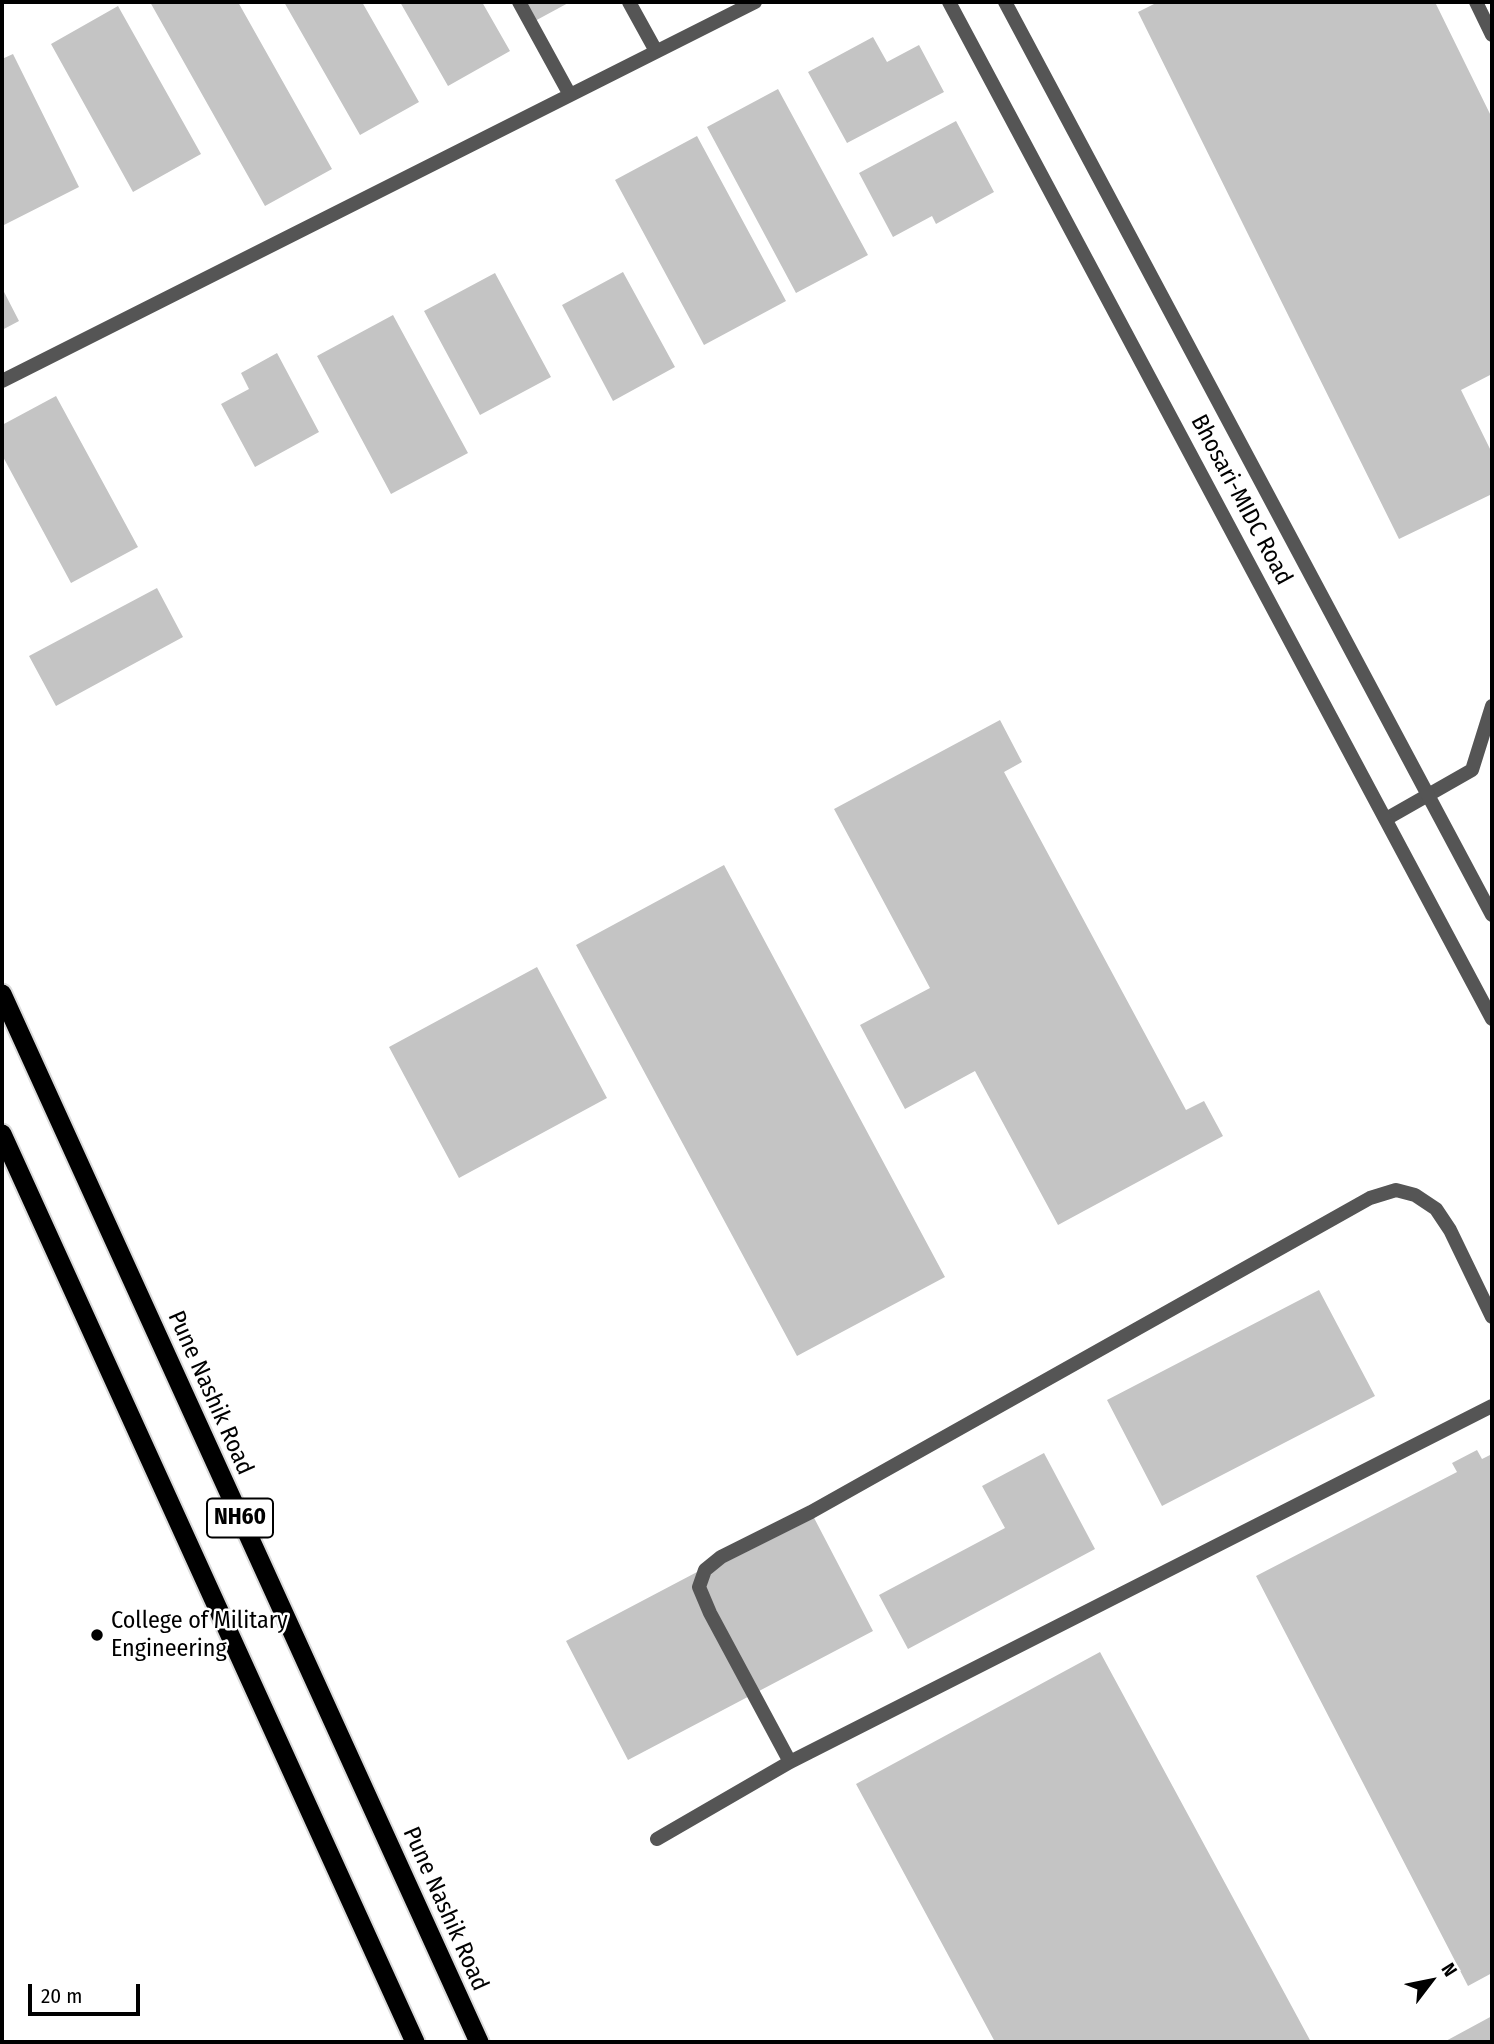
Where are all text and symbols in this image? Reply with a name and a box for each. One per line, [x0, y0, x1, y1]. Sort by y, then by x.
street label: Bhosari-MIDC Road [1184, 410, 1298, 590]
street label: Pune Nashik Road [161, 1307, 259, 1479]
road number: NH60 [207, 1498, 273, 1538]
place label: College of Military Engineering [111, 1607, 288, 1663]
marker: College of Military Engineering [89, 1627, 105, 1643]
street label: Pune Nashik Road [396, 1823, 494, 1995]
north arrow [1396, 1946, 1466, 2016]
text: N [1436, 1959, 1462, 1981]
scale bar [32, 1970, 144, 2014]
text: 20 m [41, 1983, 82, 2009]

